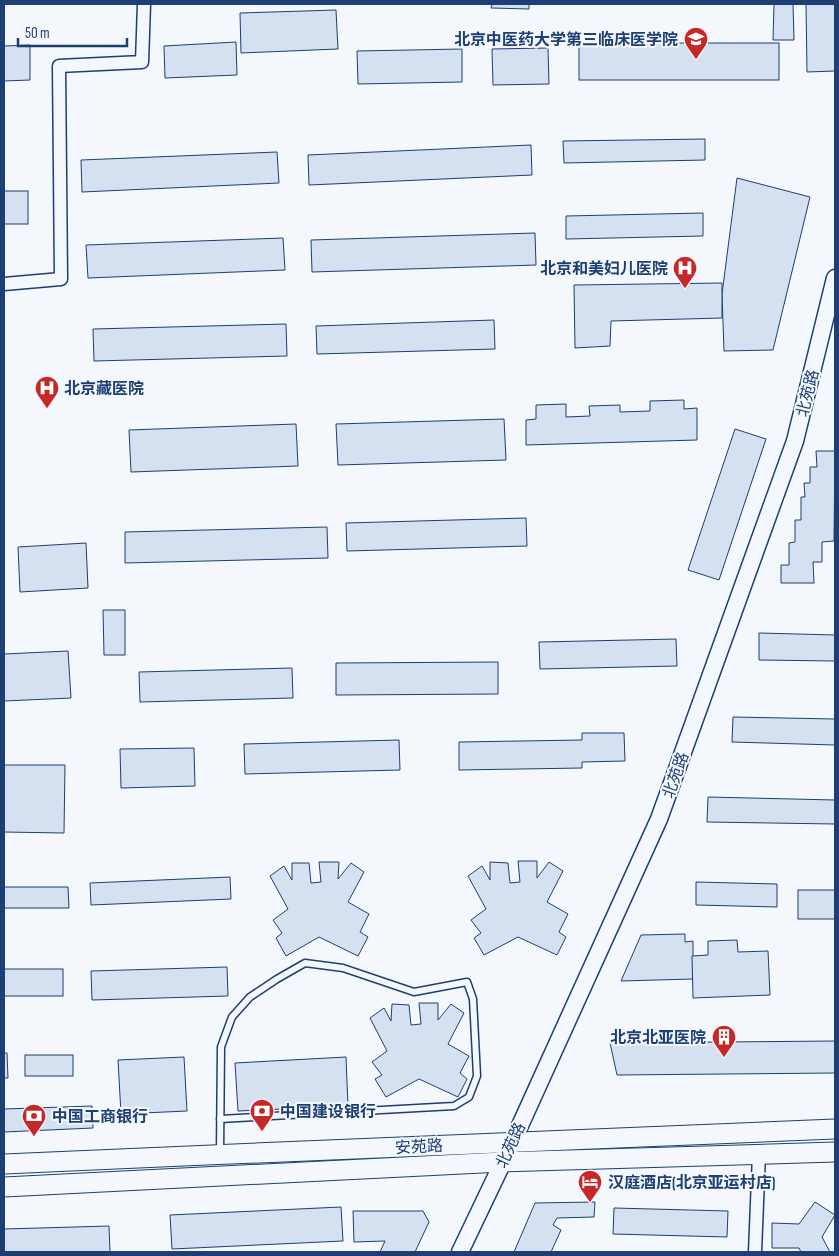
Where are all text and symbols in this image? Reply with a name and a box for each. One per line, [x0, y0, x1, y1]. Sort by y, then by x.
scale bar [18, 15, 126, 47]
text: 50 m [25, 24, 50, 43]
school or university icon: 北京中医药大学第三临床医学院 [683, 26, 709, 60]
place label: 北京中医药大学第三临床医学院 [454, 30, 678, 50]
hospital icon: 北京和美妇儿医院 [672, 255, 698, 289]
place label: 北京和美妇儿医院 [540, 259, 668, 279]
street label: 北苑路 [793, 368, 823, 419]
hospital icon: 北京藏医院 [34, 375, 60, 409]
place label: 北京藏医院 [64, 380, 144, 399]
street label: 北苑路 [659, 750, 694, 801]
building icon: 北京北亚医院 [711, 1024, 737, 1058]
place label: 北京北亚医院 [610, 1029, 706, 1048]
bank icon: 中国建设银行 [249, 1098, 275, 1132]
bank icon: 中国工商银行 [21, 1103, 47, 1137]
place label: 中国建设银行 [280, 1103, 376, 1122]
place label: 中国工商银行 [52, 1108, 148, 1127]
street label: 北苑路 [493, 1120, 530, 1171]
street label: 安苑路 [395, 1137, 444, 1158]
hotel icon: 汉庭酒店(北京亚运村店) [577, 1169, 603, 1203]
place label: 汉庭酒店(北京亚运村店) [608, 1173, 775, 1193]

